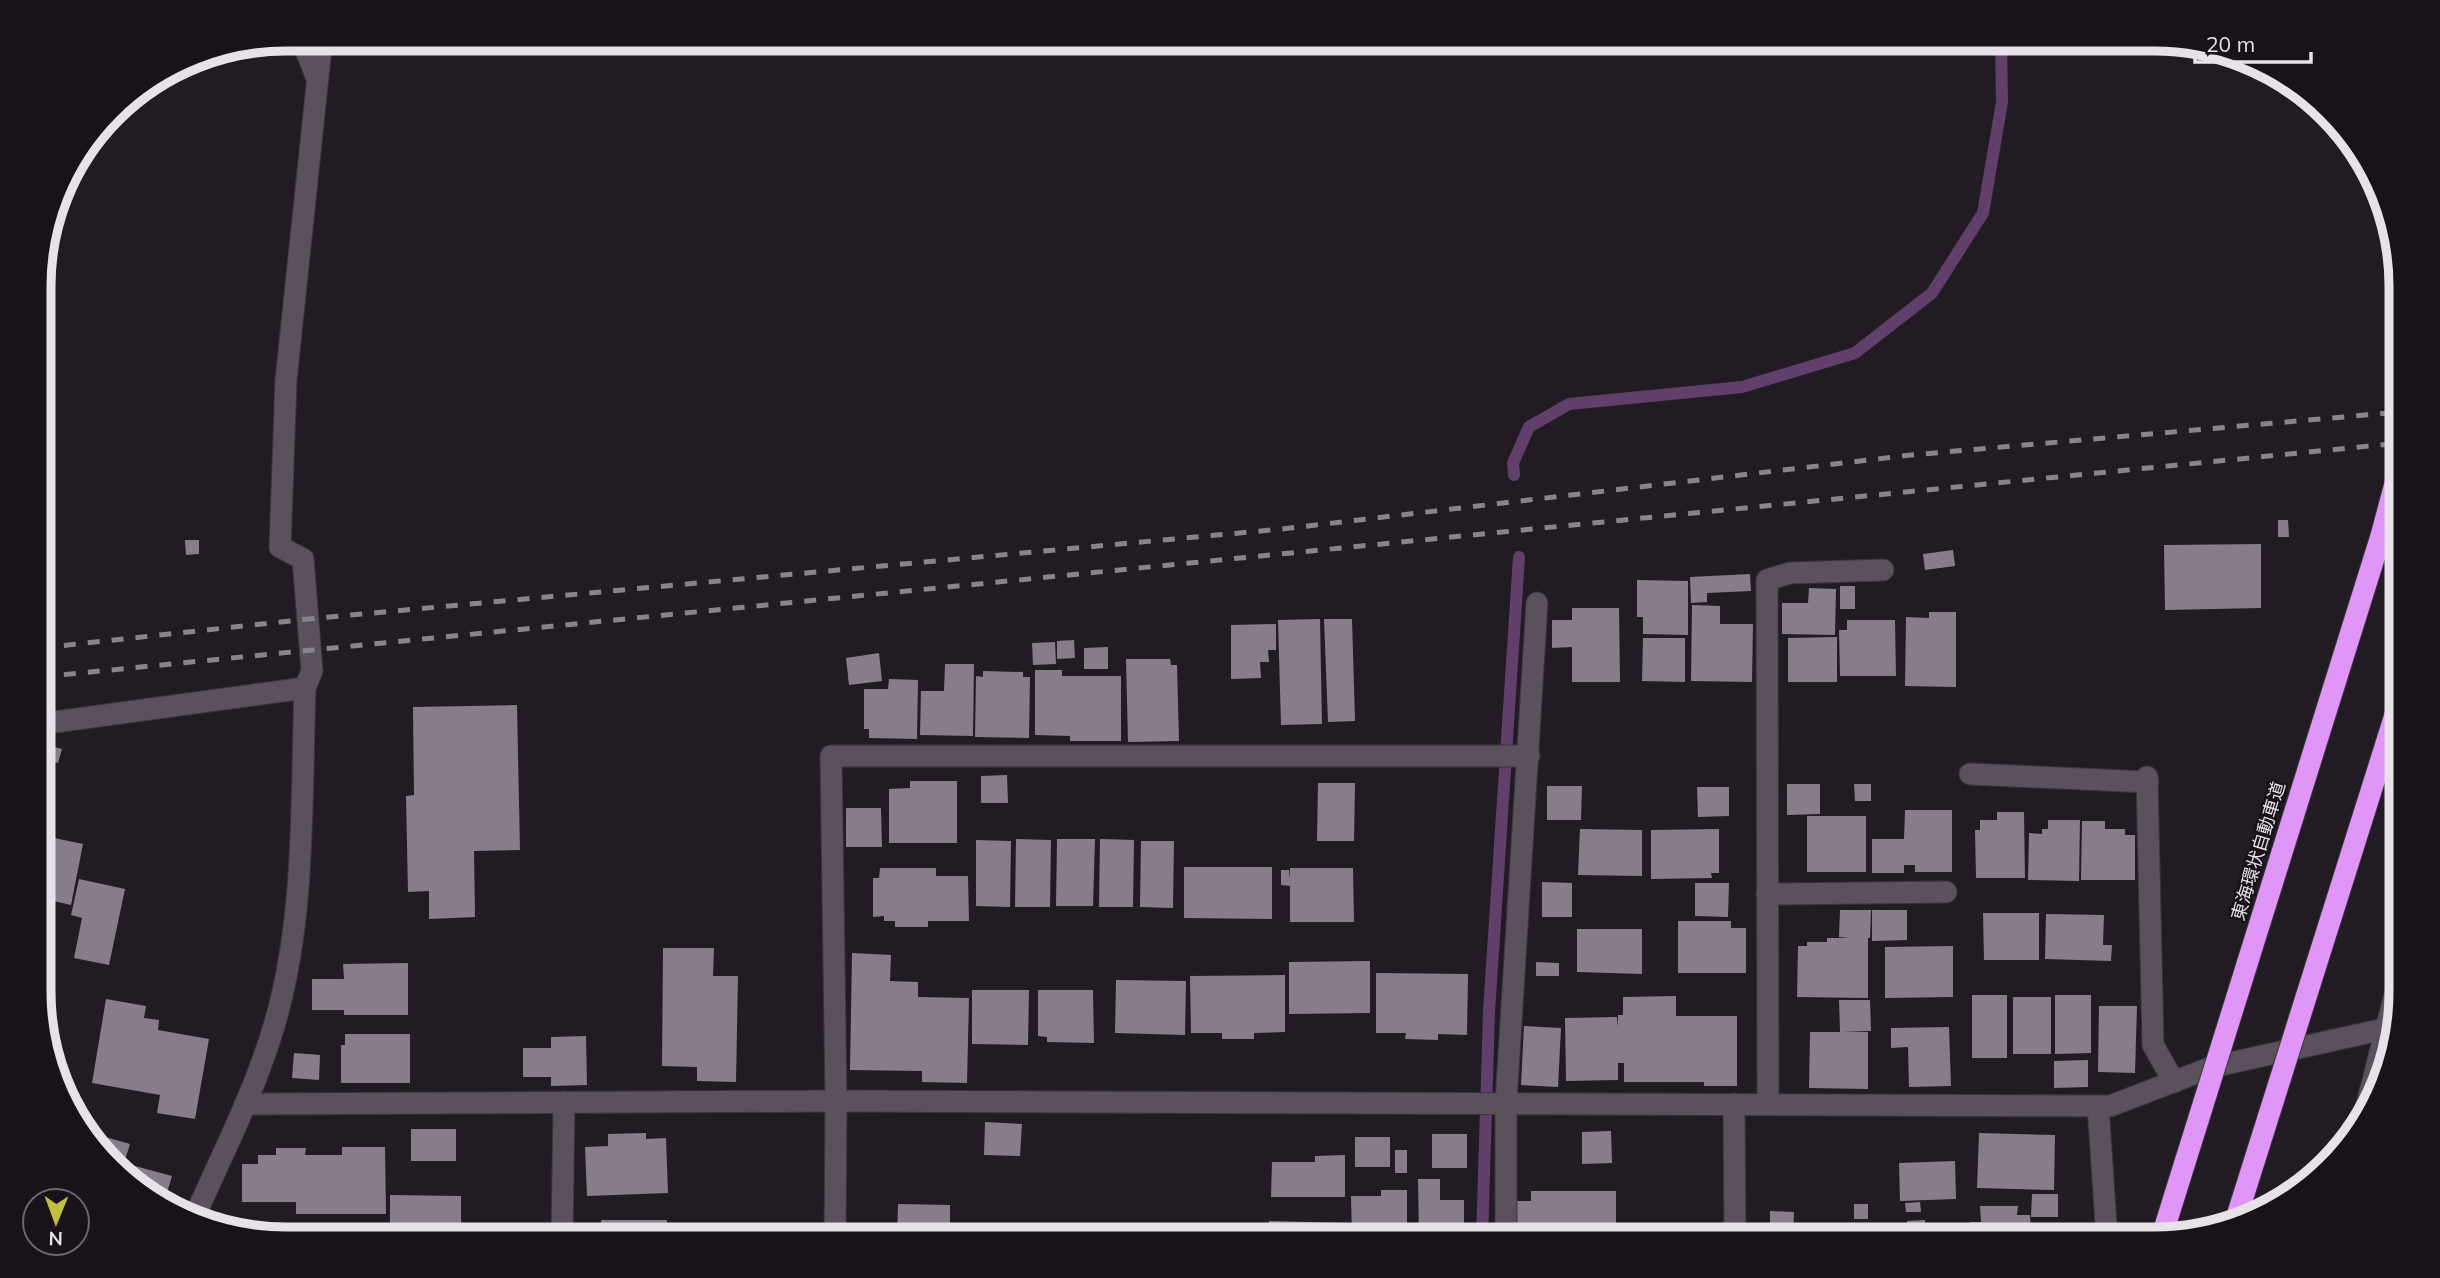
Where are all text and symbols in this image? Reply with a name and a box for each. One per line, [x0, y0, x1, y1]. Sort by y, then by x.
scale bar [2195, 21, 2310, 65]
text: 20 m [2206, 31, 2255, 57]
street label: 東海環状自動車道 [2226, 779, 2290, 923]
north arrow [21, 1187, 91, 1257]
text: N [48, 1227, 63, 1251]

